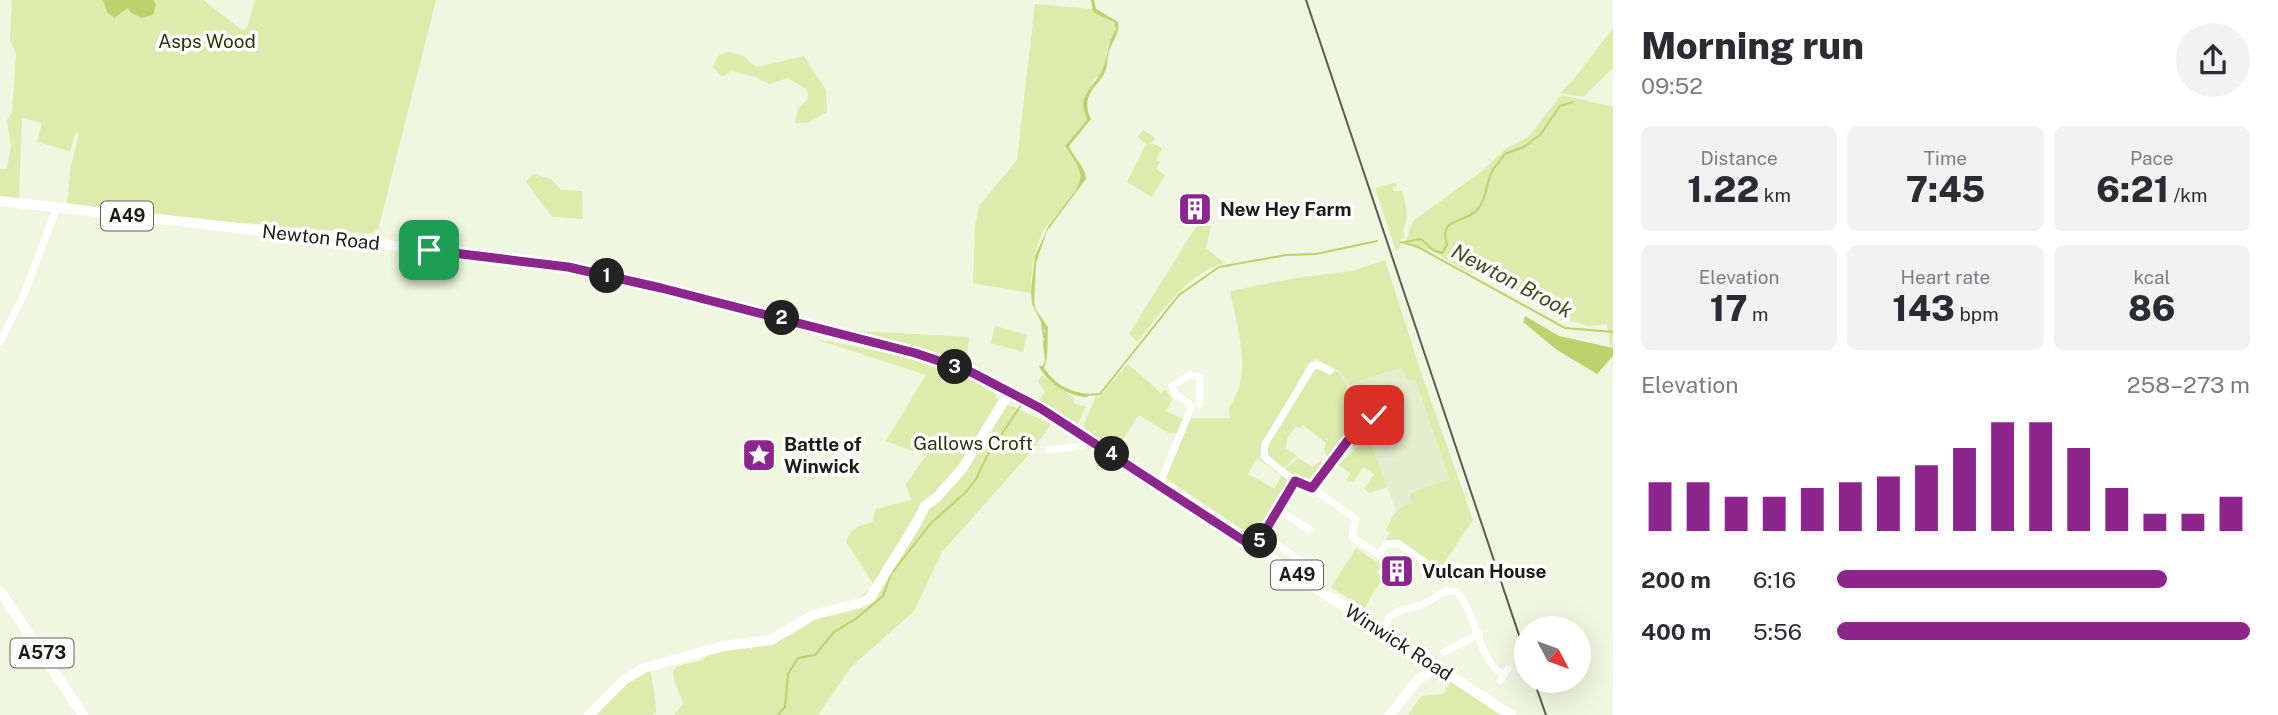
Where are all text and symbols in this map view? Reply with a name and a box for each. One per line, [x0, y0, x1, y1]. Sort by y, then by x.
text: Morning run [1641, 23, 1864, 68]
button: share [2176, 23, 2250, 97]
park label: Asps Wood [158, 30, 256, 52]
text: 09:52 [1641, 72, 1703, 99]
text: Distance [1701, 147, 1778, 169]
text: Time [1924, 147, 1967, 169]
text: Pace [2130, 147, 2174, 169]
text: 1.22 [1687, 169, 1759, 210]
text: 7:45 [1906, 169, 1985, 210]
text: 6:21 [2096, 169, 2169, 210]
text: km [1759, 184, 1791, 206]
text: /km [2169, 184, 2207, 206]
building icon: New Hey Farm [1176, 190, 1214, 228]
place label: New Hey Farm [1220, 198, 1351, 220]
road number: A49 [101, 202, 153, 230]
street label: Newton Road [261, 220, 381, 254]
pin [399, 220, 459, 280]
icon: arrive [410, 231, 448, 269]
water label: Newton Brook [1447, 238, 1578, 323]
pin: 1 [590, 258, 624, 294]
text: 1 [602, 264, 611, 286]
text: Elevation [1699, 266, 1779, 288]
text: Heart rate [1901, 266, 1990, 288]
text: kcal [2133, 266, 2170, 288]
text: 17 [1710, 288, 1747, 329]
text: 143 [1892, 288, 1955, 329]
text: 86 [2128, 288, 2176, 329]
pin: 2 [764, 300, 800, 336]
text: m [1747, 303, 1769, 325]
text: bpm [1955, 303, 1999, 325]
text: 2 [775, 306, 788, 328]
pin: 3 [937, 350, 972, 384]
text: 3 [948, 355, 961, 377]
text: Elevation [1641, 371, 1739, 398]
text: 258–273 m [2127, 371, 2250, 398]
pin [1344, 385, 1404, 445]
icon: check [1355, 396, 1393, 434]
park label: Gallows Croft [913, 432, 1033, 454]
place label: Battle of Winwick [784, 433, 862, 477]
place icon: Battle of Winwick [740, 436, 778, 474]
pin: 4 [1094, 436, 1130, 472]
text: 4 [1105, 442, 1118, 464]
pin: 5 [1242, 524, 1278, 558]
text: 5 [1253, 529, 1266, 551]
building icon: Vulcan House [1378, 552, 1416, 590]
road number: A49 [1271, 560, 1323, 590]
place label: Vulcan House [1422, 560, 1547, 582]
text: 200 m [1641, 566, 1711, 593]
text: 6:16 [1753, 566, 1796, 593]
street label: Winwick Road [1341, 599, 1457, 685]
north arrow [1514, 616, 1591, 693]
map controls [1514, 616, 1591, 693]
text: 400 m [1641, 618, 1711, 645]
text: 5:56 [1753, 618, 1802, 645]
road number: A573 [10, 638, 74, 668]

